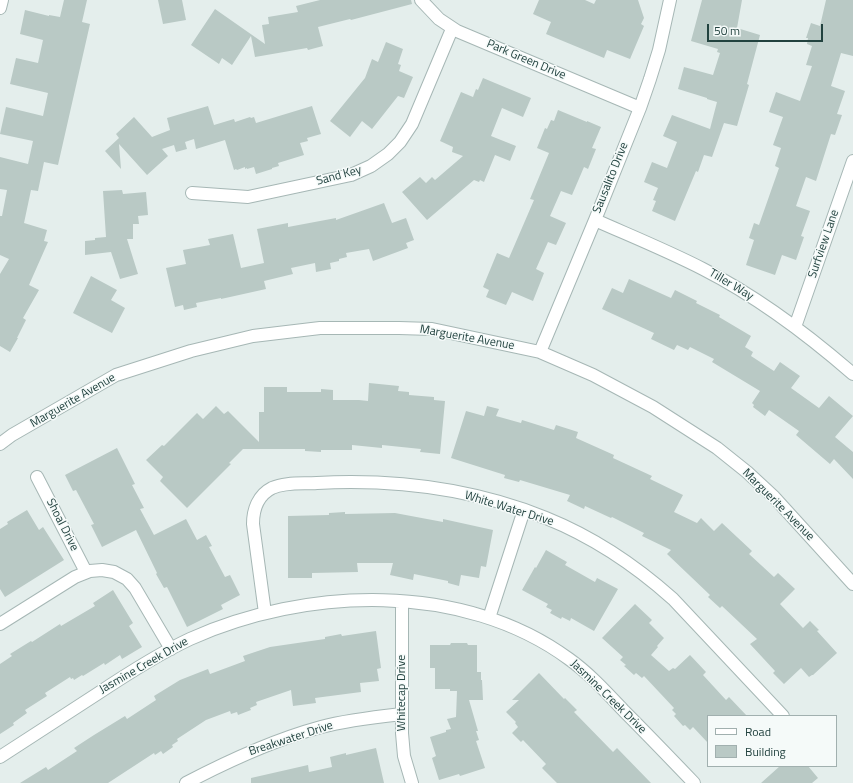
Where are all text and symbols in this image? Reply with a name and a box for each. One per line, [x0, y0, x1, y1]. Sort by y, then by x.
scale bar [709, 16, 825, 42]
text: 50 m [714, 21, 740, 40]
street label: Park Green Drive [484, 37, 568, 83]
street label: Sausalito Drive [590, 140, 632, 216]
street label: Sand Key [315, 163, 363, 189]
street label: Surfview Lane [806, 208, 842, 280]
street label: Tiller Way [706, 266, 756, 304]
street label: Marguerite Avenue [418, 323, 516, 353]
street label: Marguerite Avenue [28, 371, 118, 431]
street label: Marguerite Avenue [739, 466, 817, 544]
street label: White Water Drive [463, 489, 555, 529]
street label: Shoal Drive [43, 496, 81, 554]
street label: Jasmine Creek Drive [97, 635, 191, 697]
street label: Whitecap Drive [395, 655, 409, 731]
street label: Jasmine Creek Drive [567, 657, 649, 737]
legend [707, 715, 837, 767]
street label: Breakwater Drive [247, 719, 335, 759]
text: Road [745, 722, 771, 741]
text: Building [745, 742, 786, 761]

